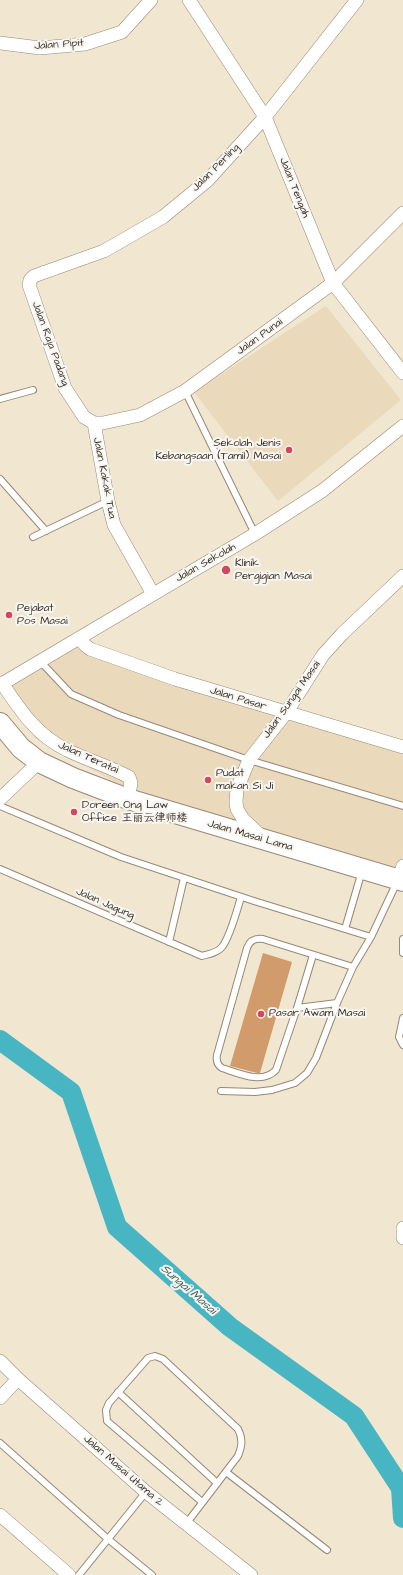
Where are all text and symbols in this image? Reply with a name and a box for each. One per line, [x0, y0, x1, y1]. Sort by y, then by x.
street label: Jalan Pipit [34, 37, 84, 53]
street label: Jalan Perling [189, 141, 243, 195]
street label: Jalan Tengah [276, 156, 312, 220]
street label: Jalan Raja Padang [29, 300, 71, 388]
street label: Jalan Punai [234, 316, 286, 358]
street label: Jalan Kakak Tua [90, 436, 118, 520]
place label: Sekolah Jenis Kebangsaan (Tamil) Masai [155, 437, 281, 463]
marker: Sekolah Jenis Kebangsaan (Tamil) Masai [284, 445, 294, 455]
street label: Jalan Sekolah [174, 540, 238, 586]
place label: Klinik Pergigian Masai [235, 557, 312, 583]
marker: Klinik Pergigian Masai [220, 564, 232, 576]
place label: Pejabat Pos Masai [17, 602, 68, 628]
marker: Pejabat Pos Masai [4, 610, 14, 620]
street label: Jalan Sungai Masai [260, 659, 324, 741]
street label: Jalan Pasar [208, 684, 268, 714]
street label: Jalan Teratai [56, 739, 120, 777]
place label: Pudat makan Si Ji [216, 767, 273, 793]
marker: Pudat makan Si Ji [203, 775, 213, 785]
place label: Doreen Ong Law Office 王丽云律师楼 [82, 799, 187, 825]
marker: Doreen Ong Law Office 王丽云律师楼 [69, 807, 79, 817]
street label: Jalan Masai Lama [206, 818, 294, 854]
street label: Jalan Jagung [74, 885, 136, 923]
place label: Pasar Awam Masai [269, 1007, 365, 1021]
marker: Pasar Awam Masai [256, 1009, 266, 1019]
water label: Sungai Masai [157, 1262, 219, 1318]
street label: Jalan Masai Utama 2 [80, 1433, 166, 1509]

